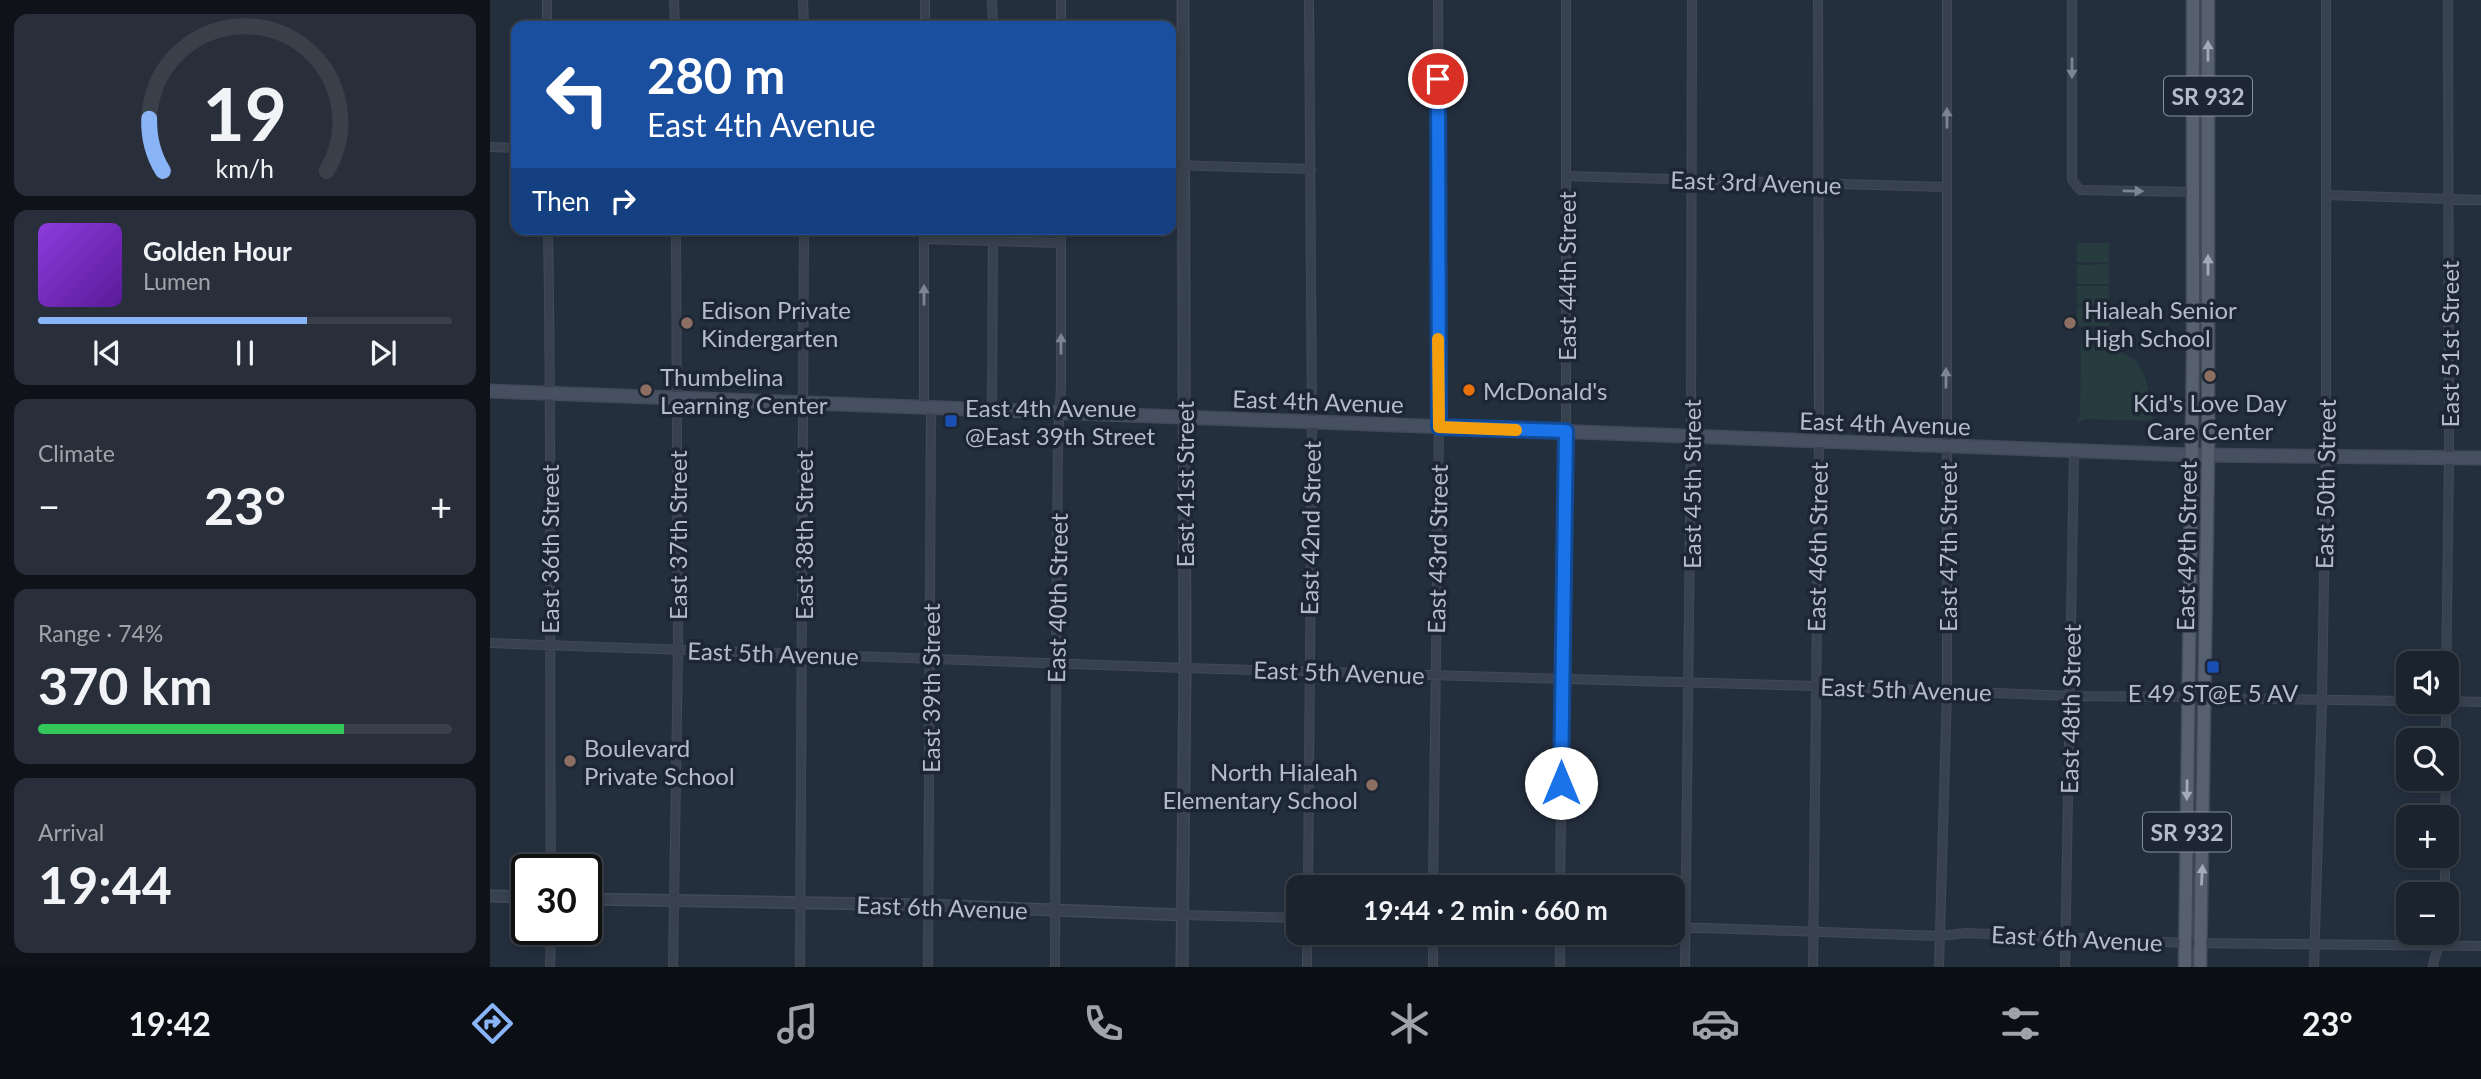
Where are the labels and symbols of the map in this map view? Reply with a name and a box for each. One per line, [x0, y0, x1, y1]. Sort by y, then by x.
one-way arrow [2202, 40, 2214, 62]
pin [1408, 49, 1468, 109]
one-way arrow [2066, 57, 2078, 79]
road number: SR 932 [2164, 76, 2252, 116]
one-way arrow [1941, 107, 1953, 129]
street label: East 3rd Avenue [1670, 165, 1842, 199]
one-way arrow [2123, 185, 2145, 197]
street label: East 44th Street [1552, 191, 1581, 361]
one-way arrow [2202, 254, 2214, 276]
street label: East 51st Street [2435, 260, 2464, 427]
one-way arrow [918, 284, 930, 306]
place label: Edison Private Kindergarten [701, 295, 851, 352]
place label: Hialeah Senior High School [2084, 295, 2237, 352]
marker: Edison Private Kindergarten [679, 315, 695, 331]
marker: Hialeah Senior High School [2062, 315, 2078, 331]
one-way arrow [1055, 333, 1067, 355]
place label: Thumbelina Learning Center [660, 362, 828, 419]
one-way arrow [1940, 366, 1952, 388]
marker: Kid's Love Day Care Center [2202, 368, 2218, 384]
place label: McDonald's [1483, 376, 1607, 405]
marker: Thumbelina Learning Center [638, 382, 654, 398]
marker: McDonald's [1461, 382, 1477, 398]
street label: East 4th Avenue [1232, 384, 1404, 418]
place label: Kid's Love Day Care Center [2133, 388, 2288, 445]
place label: East 4th Avenue @East 39th Street [965, 393, 1155, 450]
street label: East 50th Street [2309, 398, 2341, 569]
street label: East 45th Street [1677, 399, 1706, 569]
street label: East 41st Street [1170, 400, 1199, 567]
street label: East 4th Avenue [1799, 406, 1971, 440]
marker: East 4th Avenue @East 39th Street [943, 413, 959, 429]
street label: East 42nd Street [1294, 440, 1326, 616]
street label: East 37th Street [663, 450, 692, 620]
street label: East 38th Street [789, 450, 818, 620]
street label: East 49th Street [2170, 460, 2202, 631]
street label: East 46th Street [1801, 461, 1833, 632]
street label: East 47th Street [1933, 462, 1962, 632]
street label: East 36th Street [535, 464, 564, 634]
street label: East 43rd Street [1421, 464, 1453, 634]
street label: East 40th Street [1041, 512, 1073, 683]
street label: East 39th Street [916, 603, 945, 773]
street label: East 48th Street [2054, 623, 2086, 794]
street label: East 5th Avenue [687, 636, 859, 670]
street label: East 5th Avenue [1253, 655, 1425, 689]
marker: E 49 ST@E 5 AV [2205, 659, 2221, 675]
street label: East 5th Avenue [1820, 672, 1992, 706]
place label: E 49 ST@E 5 AV [2128, 678, 2299, 707]
place label: Boulevard Private School [584, 733, 735, 790]
position arrow [1524, 746, 1598, 820]
marker: Boulevard Private School [562, 753, 578, 769]
place label: North Hialeah Elementary School [1162, 757, 1358, 814]
marker: North Hialeah Elementary School [1364, 777, 1380, 793]
one-way arrow [2182, 779, 2193, 801]
road number: SR 932 [2143, 812, 2231, 852]
speed limit sign: 30 [511, 854, 602, 945]
one-way arrow [2196, 864, 2207, 886]
street label: East 6th Avenue [856, 890, 1028, 924]
street label: East 6th Avenue [1991, 919, 2163, 957]

